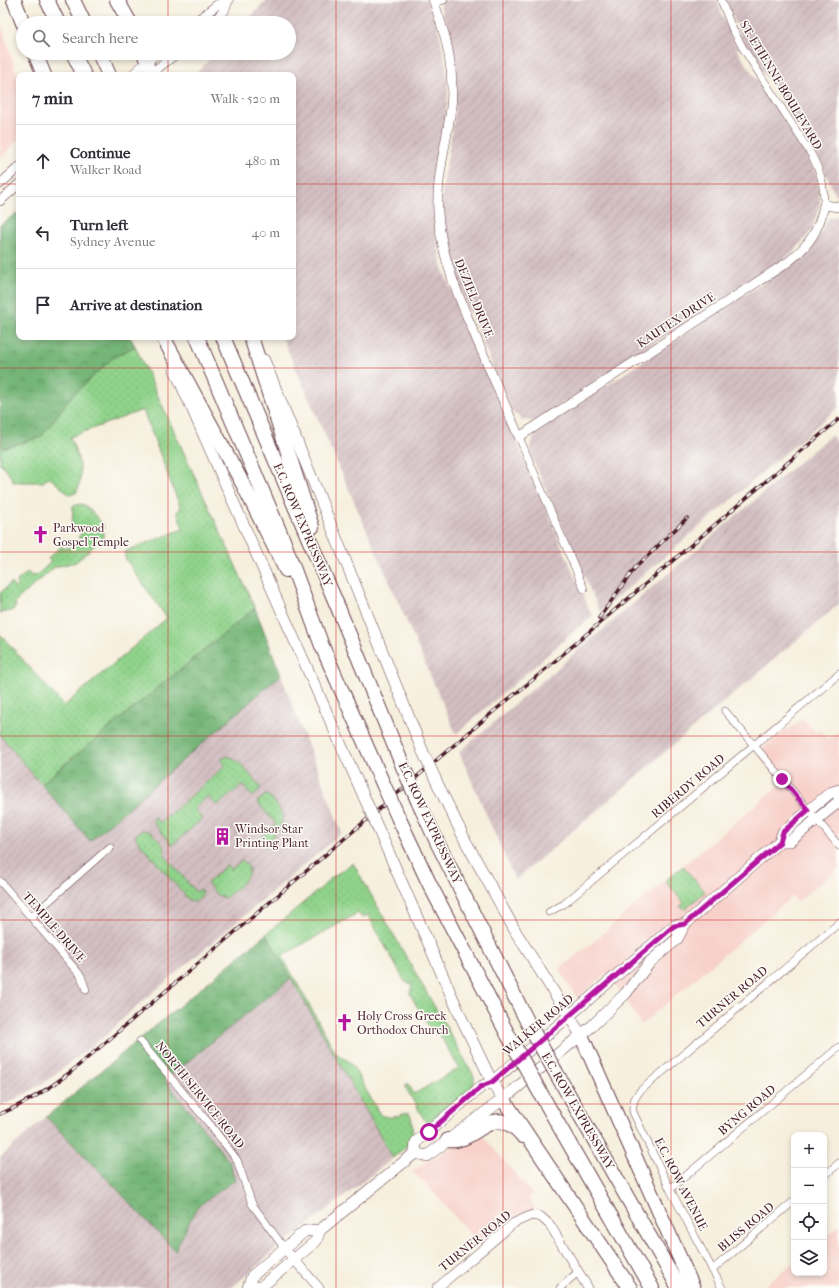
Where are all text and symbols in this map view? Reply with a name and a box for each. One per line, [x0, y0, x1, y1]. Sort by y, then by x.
search box [16, 16, 296, 60]
street label: ST. ETIENNE BOULEVARD [737, 18, 825, 152]
icon: search [30, 27, 52, 49]
text: Search here [62, 29, 138, 47]
text: 7 min [32, 88, 73, 108]
text: Walk · 520 m [211, 91, 280, 106]
text: Continue [70, 144, 130, 162]
icon: ahead [32, 150, 54, 172]
text: 480 m [245, 153, 280, 168]
text: Walker Road [70, 162, 142, 177]
text: Turn left [70, 216, 128, 234]
icon: left [32, 222, 54, 244]
text: 40 m [252, 225, 280, 240]
text: Sydney Avenue [70, 234, 155, 249]
street label: DEZIEL DRIVE [452, 257, 496, 339]
street label: KAUTEX DRIVE [634, 290, 718, 350]
icon: arrive [32, 294, 54, 316]
text: Arrive at destination [70, 296, 202, 314]
street label: E.C. ROW EXPRESSWAY [271, 461, 336, 590]
place label: Parkwood Gospel Temple [53, 521, 129, 549]
church icon: Parkwood Gospel Temple [30, 525, 50, 545]
street label: RIBERDY ROAD [649, 751, 727, 821]
street label: E.C. ROW EXPRESSWAY [396, 760, 465, 887]
route end [773, 770, 791, 788]
place label: Windsor Star Printing Plant [234, 822, 310, 850]
building icon: Windsor Star Printing Plant [212, 826, 232, 846]
street label: TEMPLE DRIVE [20, 889, 88, 965]
street label: TURNER ROAD [694, 963, 770, 1031]
street label: WALKER ROAD [499, 991, 576, 1059]
place label: Holy Cross Greek Orthodox Church [357, 1009, 449, 1037]
church icon: Holy Cross Greek Orthodox Church [334, 1013, 354, 1033]
street label: NORTH SERVICE ROAD [153, 1039, 247, 1151]
street label: E.C. ROW EXPRESSWAY [539, 1050, 618, 1173]
street label: BYNG ROAD [715, 1082, 779, 1138]
route start [420, 1123, 438, 1141]
map controls [791, 1132, 827, 1276]
button: + [791, 1132, 827, 1168]
street label: E.C. ROW AVENUE [652, 1135, 710, 1233]
button: − [791, 1168, 827, 1204]
street label: BLISS ROAD [715, 1199, 777, 1255]
button: locate [791, 1204, 827, 1240]
street label: TURNER ROAD [436, 1208, 514, 1274]
button: layers [791, 1240, 827, 1276]

